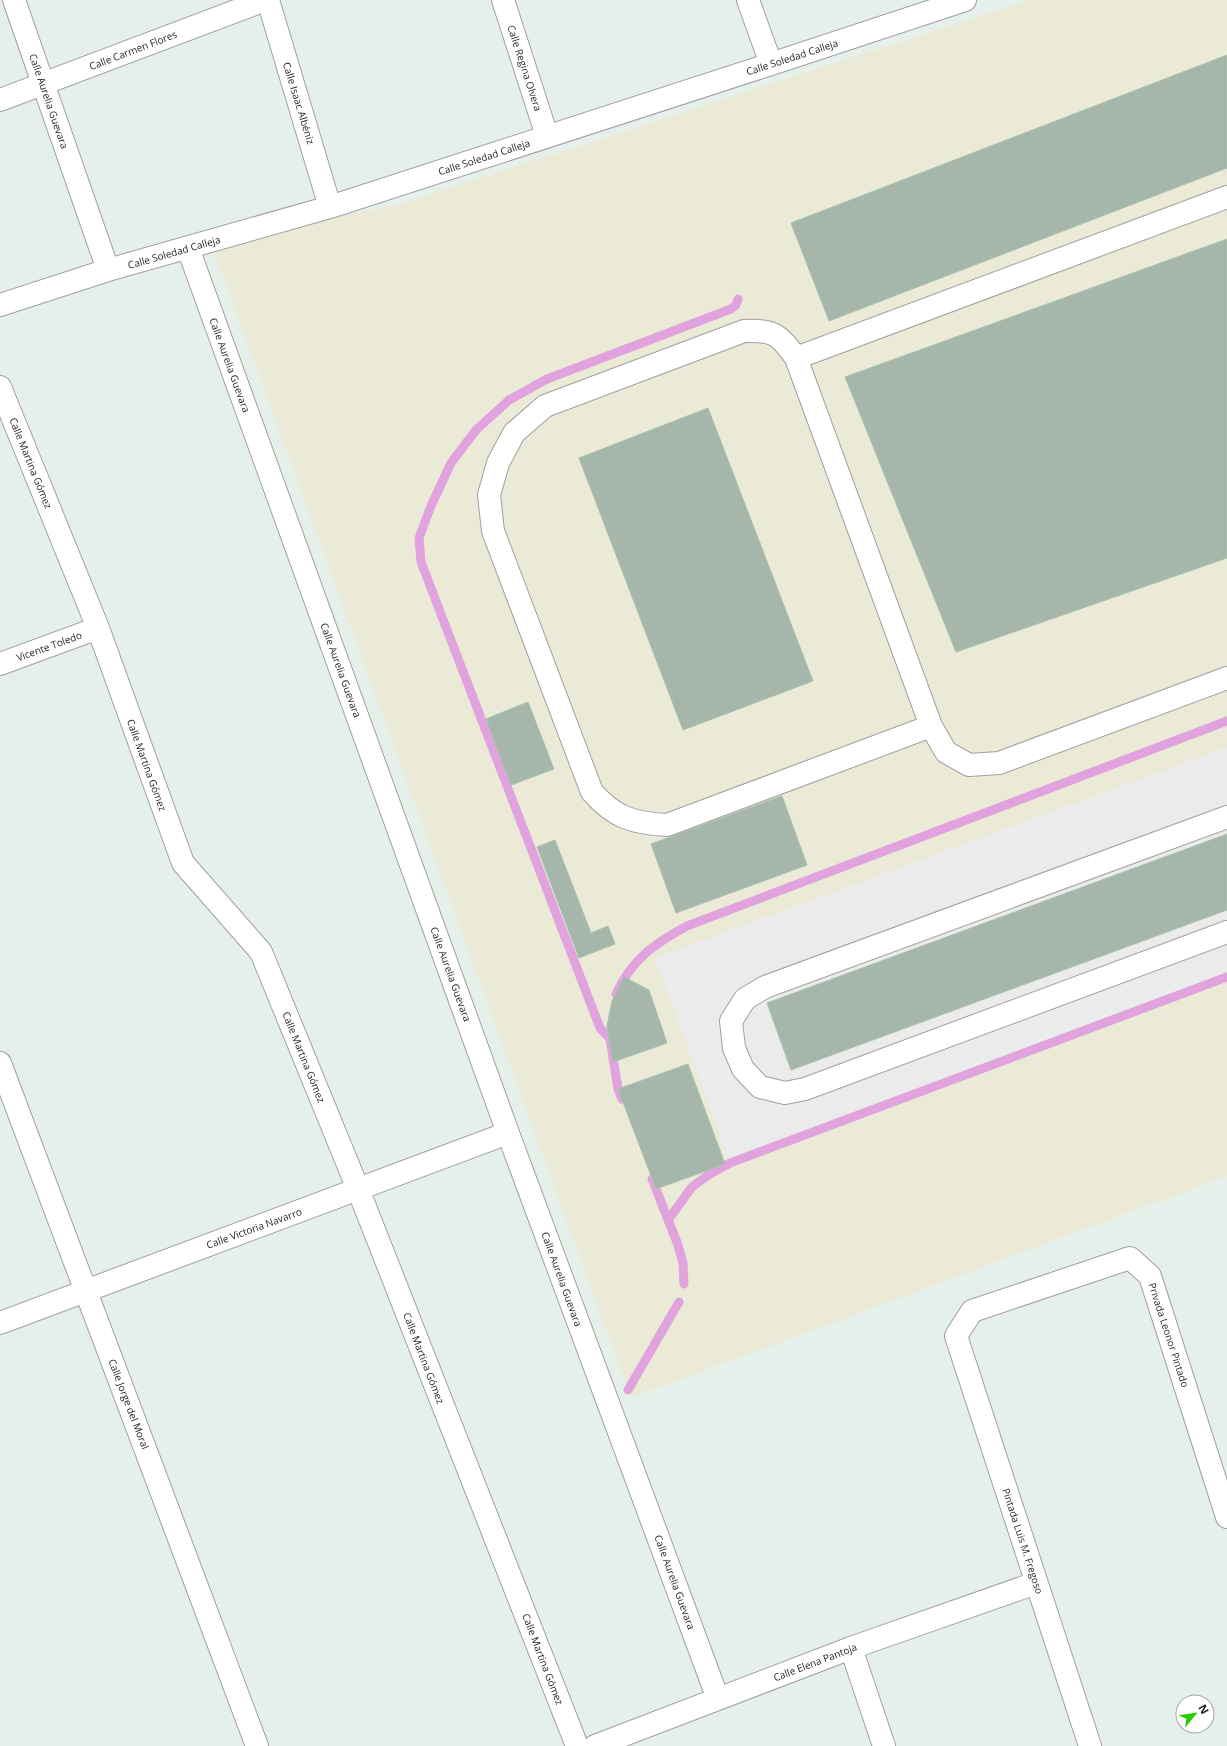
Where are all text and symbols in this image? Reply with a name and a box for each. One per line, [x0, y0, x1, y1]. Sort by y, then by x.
street label: Calle Regina Olvera [504, 23, 546, 113]
street label: Calle Carmen Flores [87, 27, 179, 73]
street label: Calle Soledad Calleja [744, 36, 840, 78]
street label: Calle Aurelia Guevara [26, 52, 72, 150]
street label: Calle Isaac Albéniz [280, 60, 318, 146]
street label: Calle Soledad Calleja [436, 136, 532, 178]
street label: Calle Soledad Calleja [126, 232, 222, 272]
street label: Calle Aurelia Guevara [206, 316, 254, 414]
street label: Calle Martina Gómez [6, 415, 56, 511]
street label: Calle Aurelia Guevara [317, 621, 365, 719]
street label: Vicente Toledo [14, 628, 84, 664]
street label: Calle Martina Gómez [124, 717, 170, 813]
street label: Calle Aurelia Guevara [427, 925, 475, 1023]
street label: Calle Martina Gómez [279, 1009, 329, 1105]
street label: Calle Victoria Navarro [204, 1204, 304, 1252]
street label: Calle Aurelia Guevara [538, 1230, 586, 1328]
street label: Privada Leonor Pintado [1145, 1281, 1193, 1389]
street label: Calle Martina Gómez [400, 1310, 448, 1406]
street label: Calle Jorge del Moral [105, 1357, 153, 1451]
street label: Pintada Luis M. Fregoso [999, 1486, 1047, 1596]
street label: Calle Aurelia Guevara [651, 1533, 699, 1631]
street label: Calle Martina Gómez [519, 1611, 567, 1707]
street label: Calle Elena Pantoja [771, 1640, 859, 1684]
north arrow [1175, 1694, 1215, 1734]
text: N [1195, 1701, 1213, 1716]

